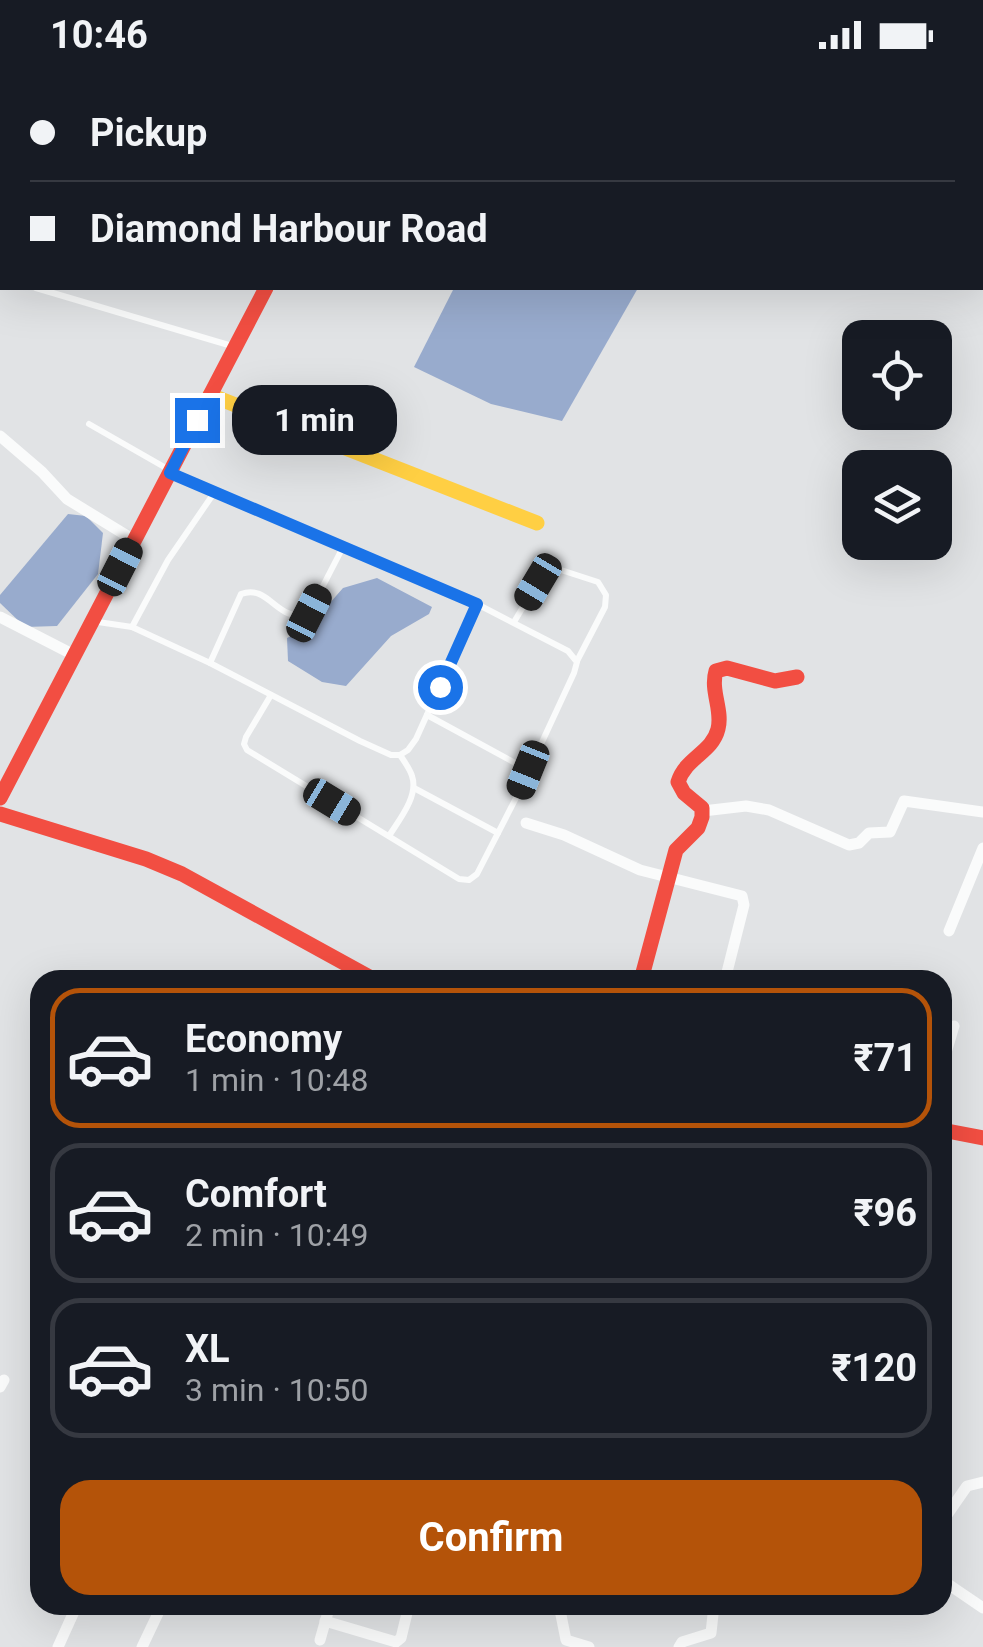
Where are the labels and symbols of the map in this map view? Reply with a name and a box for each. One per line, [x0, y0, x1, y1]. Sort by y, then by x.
callout: 1 min [232, 385, 397, 455]
route end [175, 398, 220, 443]
car [93, 533, 147, 601]
car [510, 549, 566, 615]
car [282, 579, 336, 647]
route start [418, 665, 463, 710]
car [503, 737, 553, 803]
car [299, 774, 365, 830]

